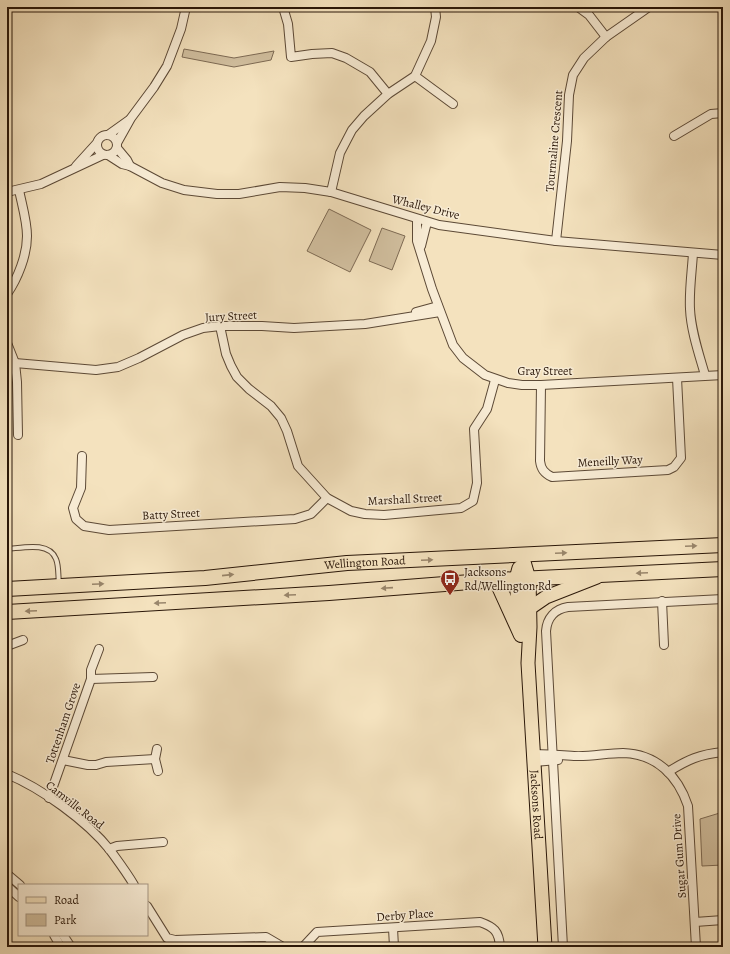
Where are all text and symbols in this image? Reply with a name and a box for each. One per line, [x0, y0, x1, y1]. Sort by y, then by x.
street label: Tourmaline Crescent [542, 90, 566, 192]
street label: Whalley Drive [390, 191, 461, 223]
street label: Jury Street [205, 307, 257, 325]
street label: Gray Street [518, 363, 572, 379]
street label: Meneilly Way [577, 451, 644, 471]
street label: Marshall Street [367, 489, 443, 509]
street label: Batty Street [142, 504, 200, 524]
one-way arrow [685, 543, 697, 550]
one-way arrow [555, 550, 568, 556]
street label: Wellington Road [322, 552, 407, 573]
one-way arrow [421, 556, 433, 563]
place label: Jacksons Rd/Wellington Rd [464, 564, 552, 594]
bus stop icon: Jacksons Rd/Wellington Rd [439, 568, 461, 596]
one-way arrow [636, 569, 648, 576]
one-way arrow [222, 572, 234, 579]
one-way arrow [92, 581, 105, 587]
one-way arrow [381, 585, 394, 592]
one-way arrow [283, 592, 296, 598]
one-way arrow [154, 599, 166, 606]
one-way arrow [25, 607, 37, 614]
street label: Tottenham Grove [42, 680, 84, 766]
street label: Jacksons Road [526, 769, 547, 841]
street label: Camville Road [42, 777, 108, 833]
street label: Sugar Gum Drive [668, 813, 690, 899]
legend [18, 884, 148, 936]
text: Road [54, 892, 80, 908]
street label: Derby Place [376, 905, 434, 925]
text: Park [54, 912, 77, 928]

